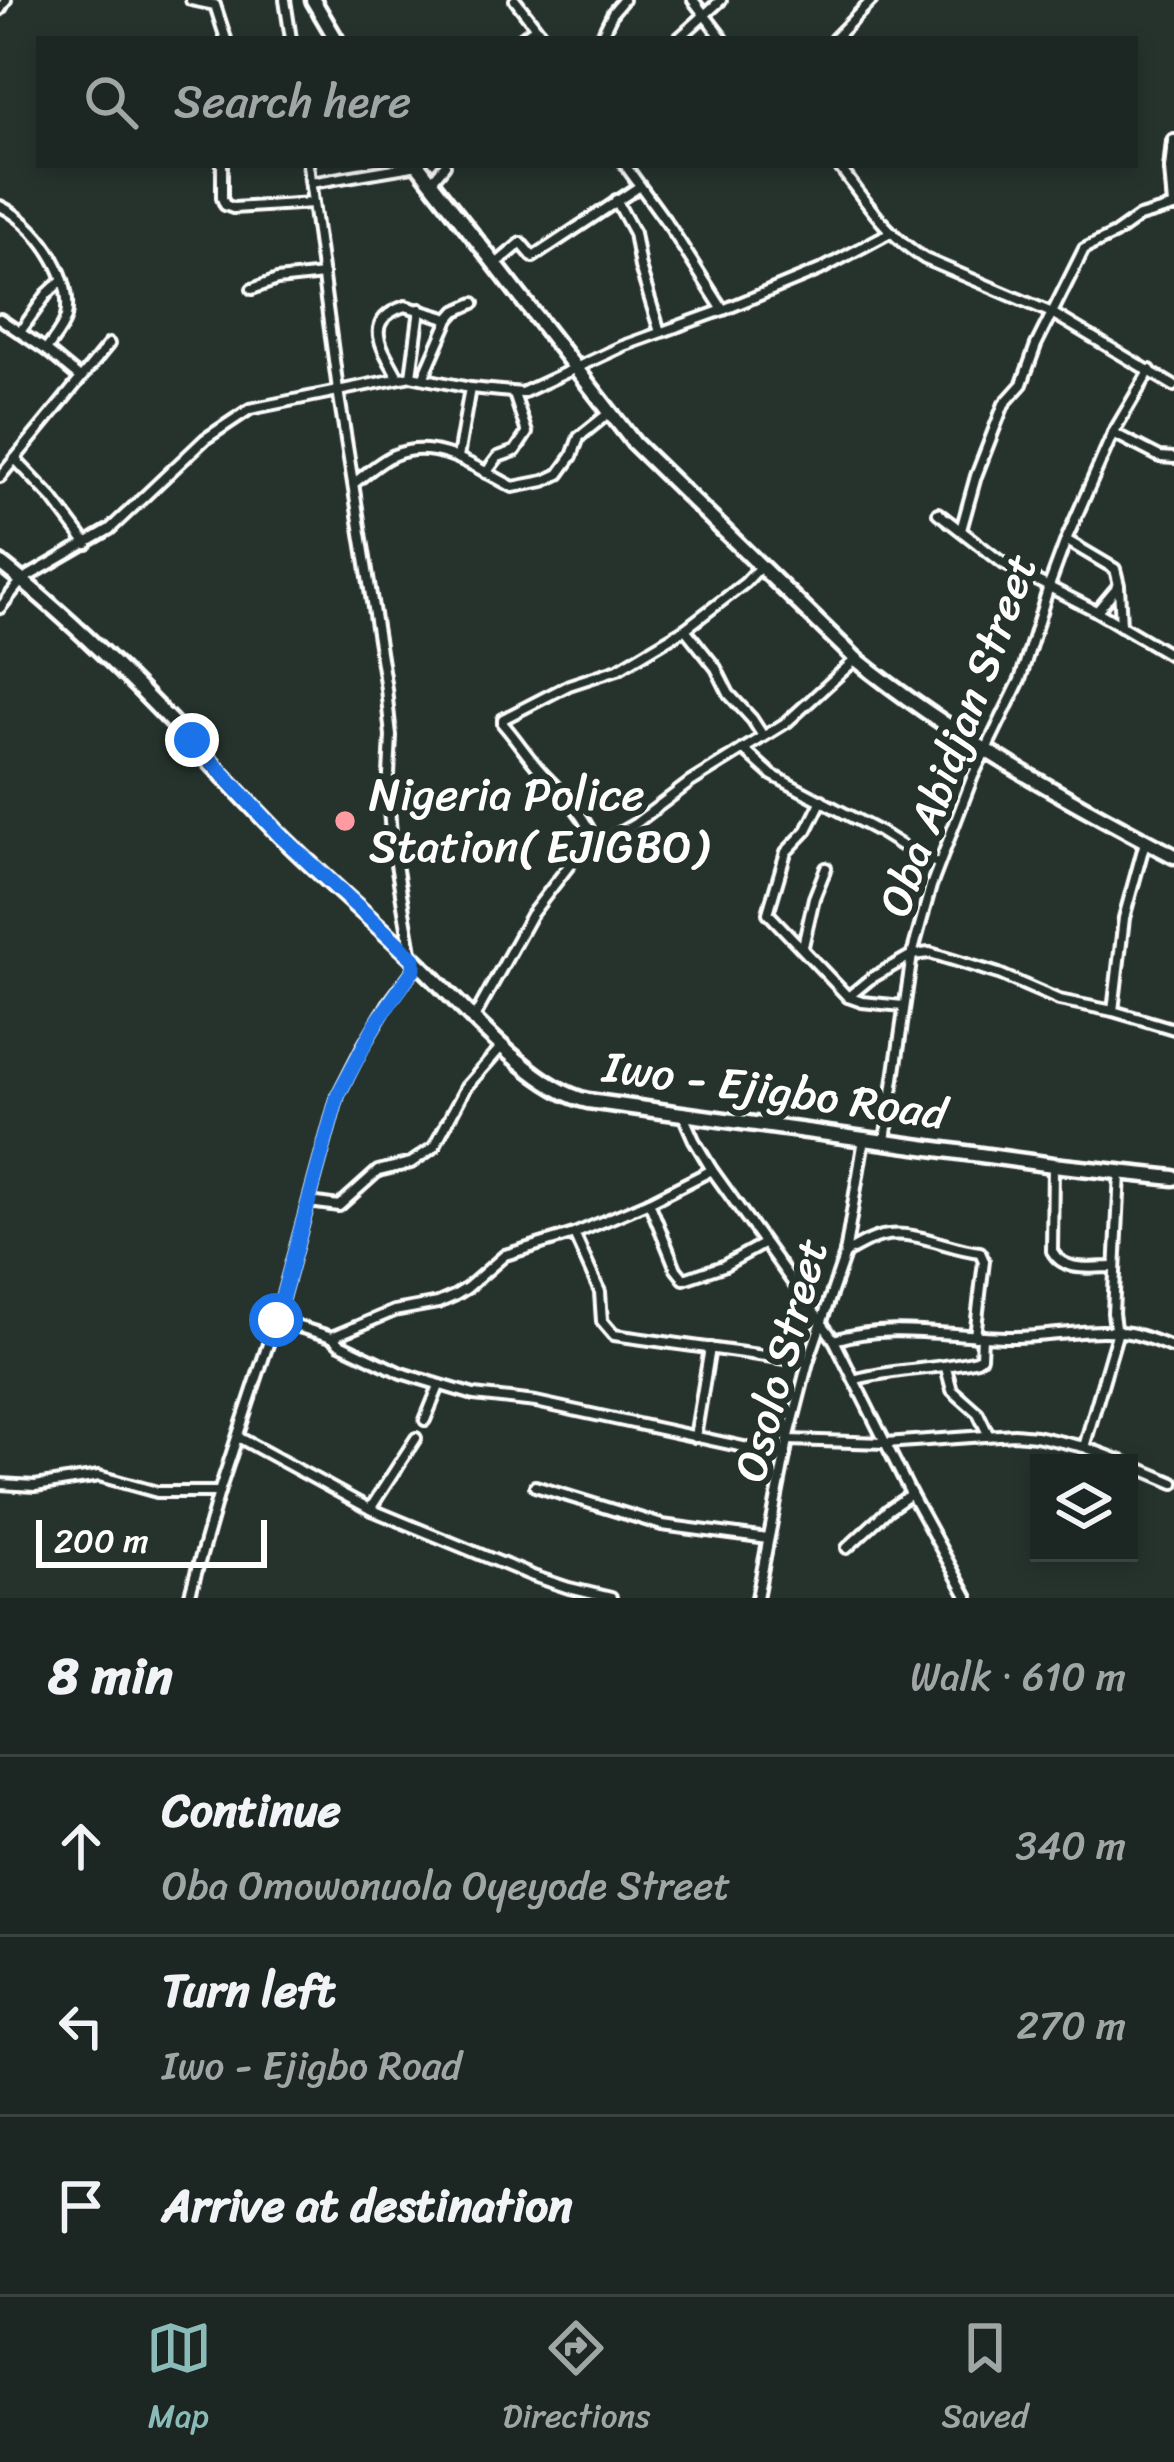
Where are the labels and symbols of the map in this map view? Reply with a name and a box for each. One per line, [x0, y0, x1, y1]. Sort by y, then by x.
street label: Oba Abidjan Street [855, 542, 1061, 928]
route end [165, 713, 219, 767]
place label: Nigeria Police Station( EJIGBO) [369, 755, 710, 887]
marker: Nigeria Police Station( EJIGBO) [332, 808, 358, 834]
street label: Iwo - Ejigbo Road [596, 1026, 955, 1154]
street label: Osolo Street [710, 1229, 852, 1491]
route start [249, 1293, 303, 1347]
scale bar [36, 1514, 267, 1567]

